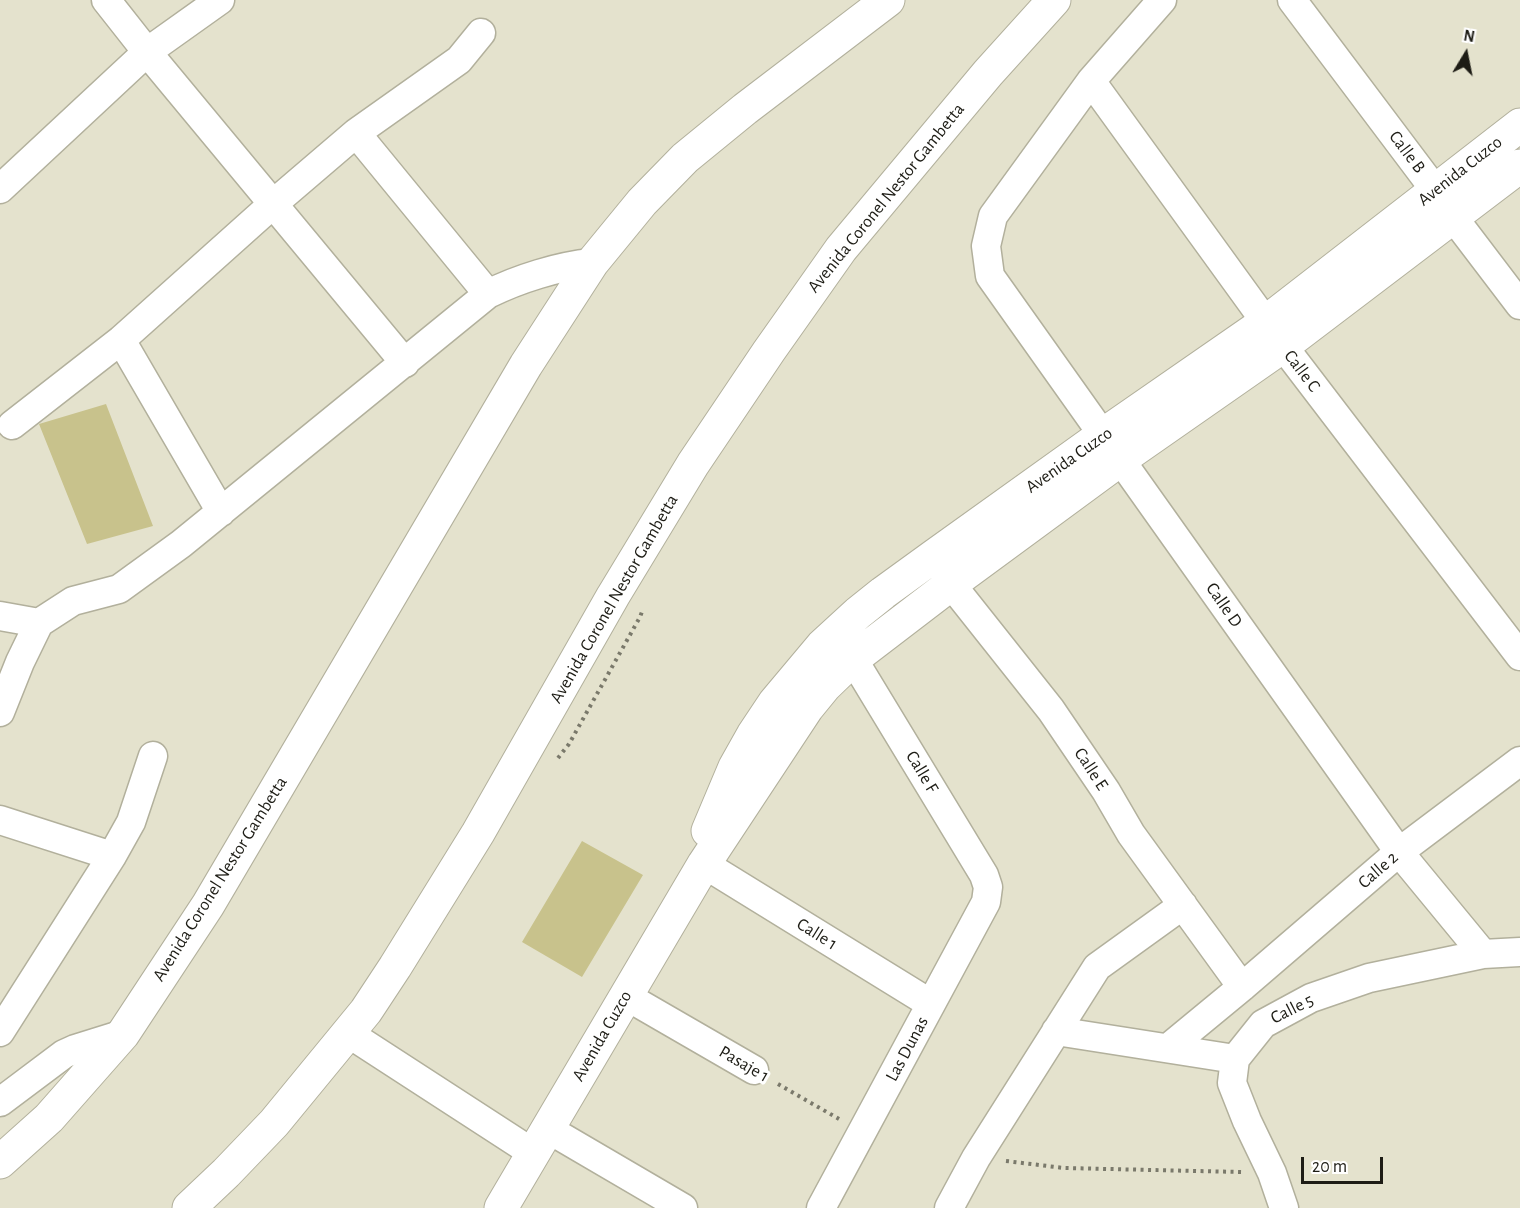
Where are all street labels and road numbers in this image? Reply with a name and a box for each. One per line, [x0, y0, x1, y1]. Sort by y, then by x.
street label: Avenida Coronel Nestor Gambetta [803, 99, 969, 297]
street label: Calle B [1384, 127, 1430, 177]
street label: Avenida Cuzco [1413, 131, 1507, 211]
street label: Calle C [1279, 346, 1325, 396]
street label: Avenida Cuzco [1021, 422, 1117, 498]
street label: Avenida Coronel Nestor Gambetta [545, 491, 683, 707]
street label: Calle D [1201, 579, 1247, 631]
street label: Calle E [1069, 744, 1113, 794]
street label: Calle F [901, 747, 943, 797]
street label: Avenida Coronel Nestor Gambetta [148, 773, 292, 985]
street label: Calle 2 [1354, 847, 1402, 893]
street label: Calle 1 [793, 913, 841, 955]
street label: Avenida Cuzco [567, 987, 637, 1085]
street label: Calle 5 [1267, 989, 1317, 1029]
street label: Las Dunas [881, 1013, 933, 1085]
street label: Pasaje 1 [715, 1041, 773, 1087]

